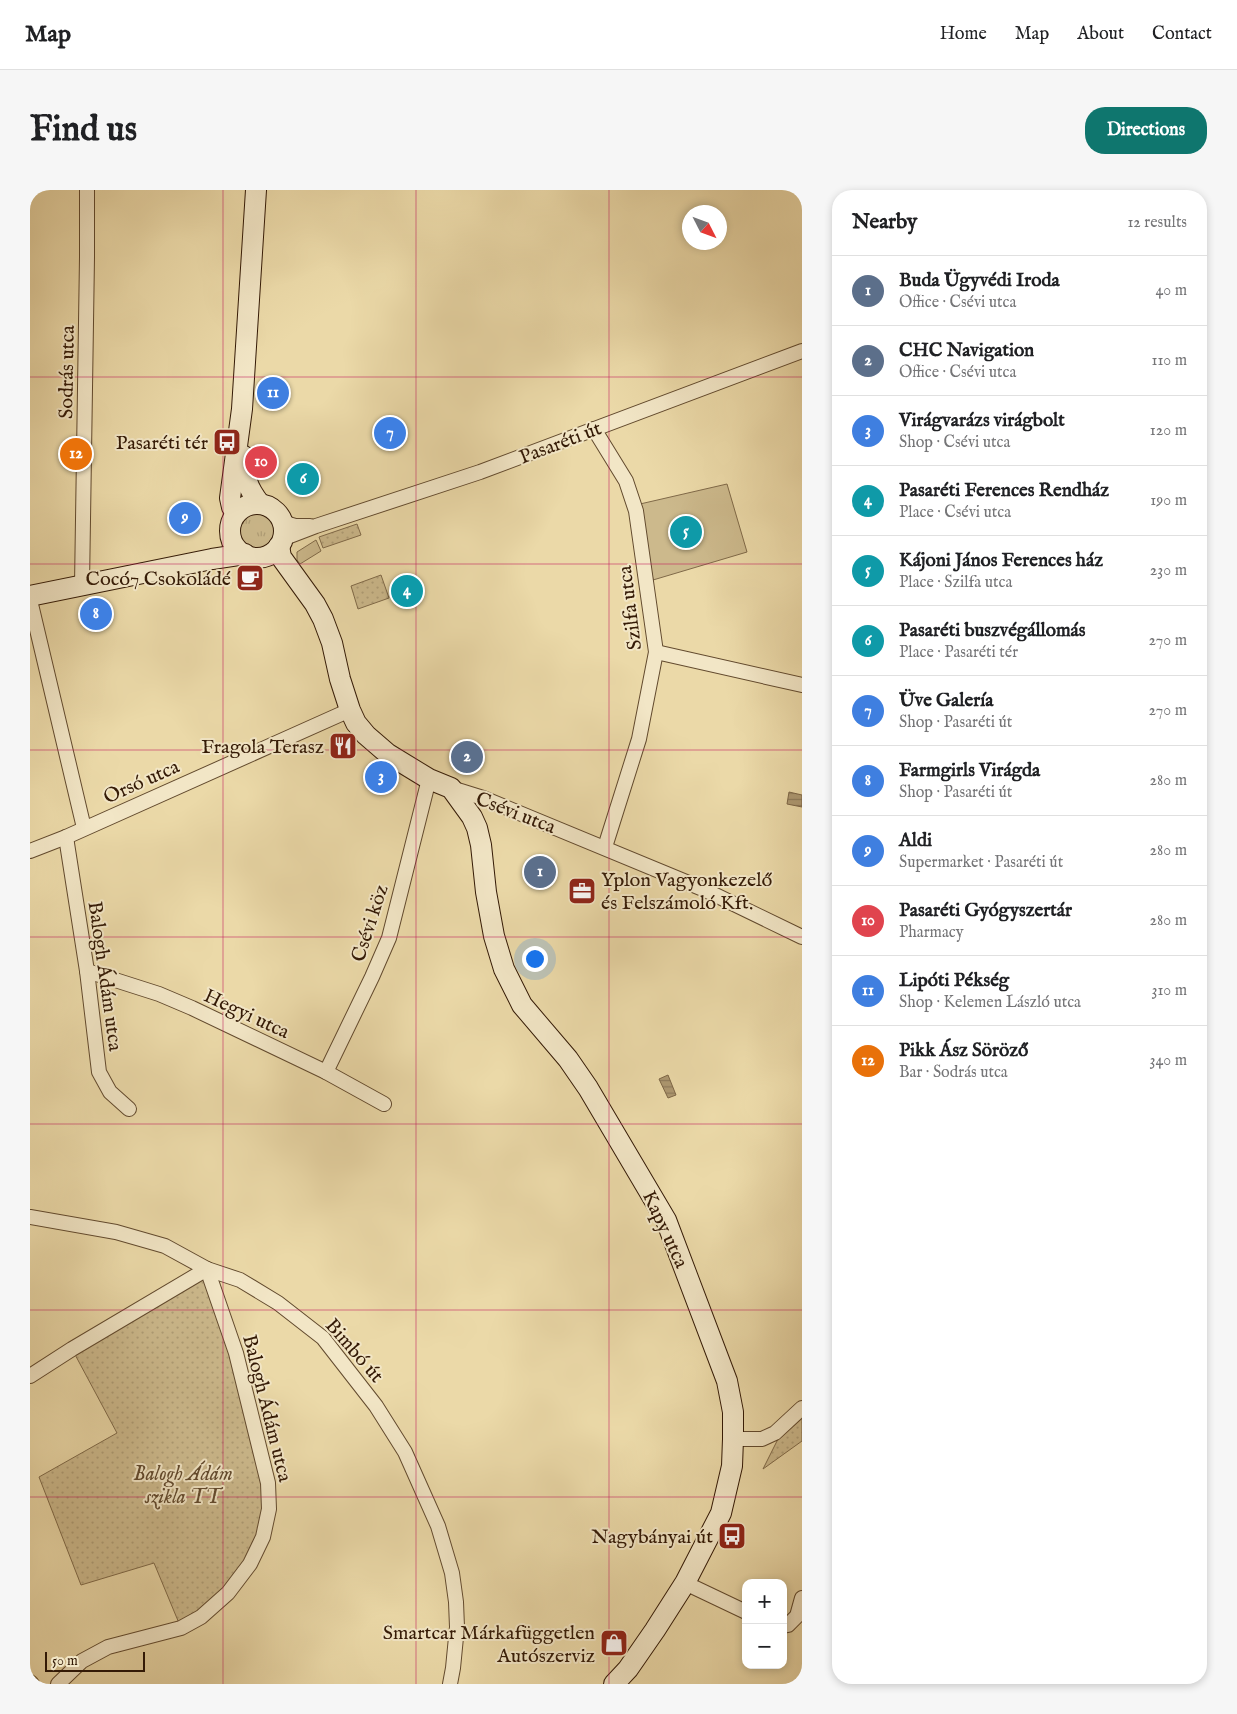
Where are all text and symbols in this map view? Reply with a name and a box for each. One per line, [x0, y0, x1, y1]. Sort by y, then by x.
text: Map [25, 19, 71, 50]
text: Home [940, 23, 987, 46]
text: Map [1015, 23, 1049, 46]
text: About [1077, 23, 1124, 46]
text: Contact [1152, 23, 1212, 46]
button: Directions [1085, 107, 1207, 154]
text: Find us [30, 108, 137, 153]
north arrow [682, 205, 727, 250]
text: Nearby [852, 209, 917, 236]
text: 12 results [1127, 213, 1187, 233]
text: Buda Ügyvédi Iroda [899, 269, 1060, 293]
text: 1 [865, 281, 871, 301]
text: 40 m [1155, 281, 1187, 301]
text: Office · Csévi utca [899, 293, 1016, 313]
street label: Sodrás utca [54, 325, 81, 419]
text: CHC Navigation [899, 339, 1034, 363]
text: 2 [864, 351, 872, 371]
text: 110 m [1151, 351, 1187, 371]
text: Office · Csévi utca [899, 363, 1016, 383]
pin: 11 [257, 374, 289, 412]
text: Virágvarázs virágbolt [899, 409, 1065, 433]
pin: 7 [374, 414, 406, 452]
street label: Pasaréti út [516, 416, 605, 470]
text: 3 [865, 421, 871, 441]
text: 120 m [1150, 421, 1187, 441]
bus stop icon: Pasaréti tér [212, 427, 242, 457]
place label: Pasaréti tér [116, 431, 209, 456]
text: Shop · Csévi utca [899, 433, 1010, 453]
pin: 12 [60, 435, 92, 473]
pin: 10 [245, 443, 277, 481]
pin: 6 [287, 460, 319, 498]
text: Pasaréti Ferences Rendház [899, 479, 1109, 503]
text: 4 [864, 491, 872, 511]
text: 190 m [1150, 491, 1187, 511]
pin: 9 [169, 499, 201, 537]
text: Place · Csévi utca [899, 503, 1011, 523]
pin: 5 [670, 513, 702, 551]
text: Kájoni János Ferences ház [899, 549, 1103, 573]
text: 5 [865, 561, 871, 581]
text: 230 m [1150, 561, 1187, 581]
cafe icon: Cocó7 Csokoládé [235, 563, 265, 593]
street label: Szilfa utca [613, 564, 648, 652]
place label: Cocó7 Csokoládé [86, 567, 231, 592]
pin: 4 [391, 572, 423, 610]
text: Place · Szilfa utca [899, 573, 1012, 593]
pin: 8 [80, 595, 112, 633]
text: Pasaréti buszvégállomás [899, 619, 1086, 643]
text: 6 [865, 631, 871, 651]
text: 270 m [1148, 631, 1187, 651]
text: Place · Pasaréti tér [899, 643, 1018, 663]
text: Üve Galería [899, 689, 993, 713]
text: 7 [864, 701, 872, 721]
text: 270 m [1148, 701, 1187, 721]
text: Shop · Pasaréti út [899, 713, 1012, 733]
restaurant icon: Fragola Terasz [328, 731, 358, 761]
place label: Fragola Terasz [201, 735, 324, 760]
pin: 2 [451, 738, 483, 776]
street label: Orsó utca [100, 754, 184, 810]
pin: 3 [365, 758, 397, 796]
text: Farmgirls Virágda [899, 759, 1040, 783]
text: 8 [865, 771, 871, 791]
text: 280 m [1150, 771, 1187, 791]
text: Shop · Pasaréti út [899, 783, 1012, 803]
street label: Csévi utca [472, 787, 559, 840]
text: Aldi [899, 829, 932, 853]
text: 9 [865, 841, 871, 861]
text: 280 m [1150, 841, 1187, 861]
pin: 1 [524, 853, 556, 891]
text: Supermarket · Pasaréti út [899, 853, 1063, 873]
place label: Yplon Vagyonkezelő és Felszámoló Kft. [601, 868, 773, 916]
office icon: Yplon Vagyonkezelő és Felszámoló Kft. [567, 876, 597, 906]
street label: Csévi köz [346, 882, 395, 965]
text: Pasaréti Gyógyszertár [899, 899, 1072, 923]
street label: Balogh Ádám utca [82, 900, 127, 1053]
text: 10 [861, 911, 875, 931]
text: 280 m [1150, 911, 1187, 931]
text: Pharmacy [899, 923, 964, 943]
your location [522, 946, 548, 972]
text: Lipóti Pékség [899, 969, 1009, 993]
text: 11 [862, 981, 874, 1001]
text: 310 m [1151, 981, 1187, 1001]
street label: Hegyi utca [200, 984, 293, 1045]
text: Shop · Kelemen László utca [899, 993, 1081, 1013]
text: Pikk Ász Söröző [899, 1039, 1028, 1063]
text: 12 [861, 1051, 875, 1071]
text: 340 m [1149, 1051, 1187, 1071]
text: Bar · Sodrás utca [899, 1063, 1008, 1083]
street label: Kapy utca [636, 1187, 694, 1273]
street label: Bimbó út [319, 1314, 389, 1388]
street label: Balogh Ádám utca [236, 1332, 297, 1485]
park label: Balogh Ádám szikla TT [133, 1460, 233, 1510]
bus stop icon: Nagybányai út [717, 1521, 747, 1551]
place label: Nagybányai út [591, 1525, 713, 1550]
map controls [742, 1579, 787, 1669]
button: + [742, 1579, 787, 1624]
place label: Smartcar Márkafüggetlen Autószerviz [383, 1621, 595, 1669]
button: − [742, 1624, 787, 1669]
shop icon: Smartcar Márkafüggetlen Autószerviz [599, 1628, 629, 1658]
scale bar [45, 1649, 145, 1672]
text: 50 m [52, 1652, 78, 1670]

